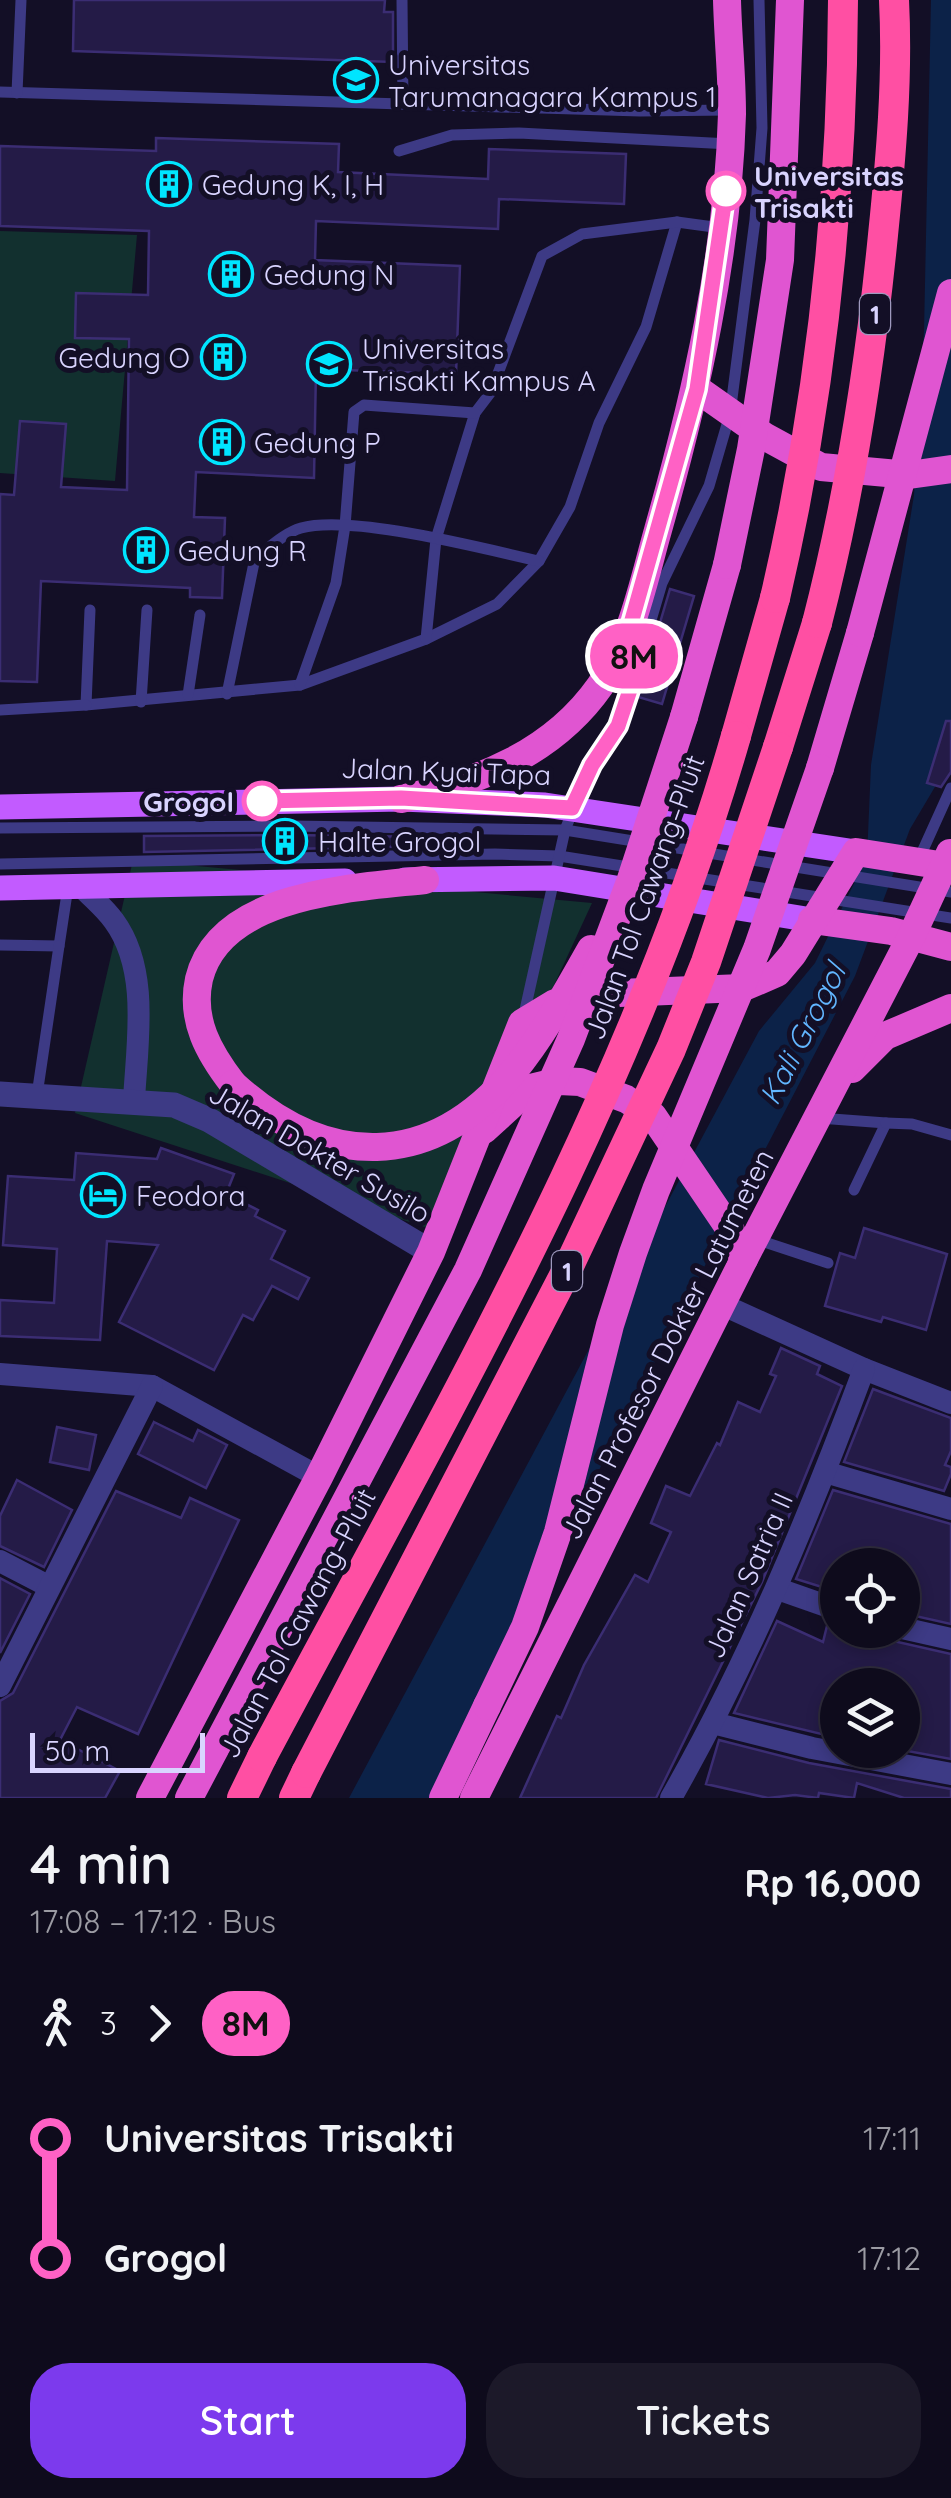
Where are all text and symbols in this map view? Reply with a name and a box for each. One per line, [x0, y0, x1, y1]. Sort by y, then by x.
place label: Universitas Tarumanagara Kampus 1 [388, 47, 716, 114]
school or university icon: Universitas Tarumanagara Kampus 1 [333, 57, 379, 103]
place label: Universitas Trisakti [754, 158, 904, 225]
building icon: Gedung K, I, H [146, 161, 192, 207]
place label: Gedung K, I, H [202, 167, 384, 202]
marker: Universitas Trisakti [707, 172, 745, 210]
building icon: Gedung N [208, 251, 254, 297]
place label: Gedung N [264, 257, 394, 292]
road number: 1 [860, 294, 890, 334]
place label: Universitas Trisakti Kampus A [362, 331, 596, 398]
building icon: Gedung O [200, 334, 246, 380]
place label: Gedung O [59, 340, 190, 375]
school or university icon: Universitas Trisakti Kampus A [306, 341, 352, 387]
building icon: Gedung P [199, 419, 245, 465]
place label: Gedung P [254, 425, 381, 460]
building icon: Gedung R [123, 527, 169, 573]
place label: Gedung R [178, 533, 307, 568]
line badge: 8M [589, 624, 679, 688]
text: 8M [610, 634, 658, 678]
street label: Jalan Kyai Tapa [340, 750, 552, 792]
street label: Jalan Tol Cawang–Pluit [576, 750, 712, 1044]
marker: Grogol [243, 782, 281, 820]
place label: Grogol [143, 784, 234, 819]
building icon: Halte Grogol [262, 818, 308, 864]
place label: Halte Grogol [318, 824, 481, 859]
water label: Kali Grogol [750, 954, 855, 1111]
street label: Jalan Dokter Susilo [203, 1075, 437, 1231]
street label: Jalan Profesor Dokter Latumeten [553, 1143, 781, 1545]
hotel icon: Feodora [80, 1172, 126, 1218]
place label: Feodora [136, 1178, 245, 1213]
road number: 1 [552, 1251, 582, 1291]
street label: Jalan Tol Cawang–Pluit [211, 1482, 383, 1764]
street label: Jalan Satria II [696, 1487, 800, 1663]
map controls [820, 1548, 920, 1768]
button: locate [820, 1548, 920, 1648]
button: layers [820, 1668, 920, 1768]
scale bar [30, 1728, 205, 1772]
text: 50 m [45, 1733, 110, 1768]
text: 4 min [30, 1829, 172, 1898]
text: Rp 16,000 [744, 1859, 921, 1907]
text: 17:08 – 17:12 · Bus [30, 1901, 276, 1941]
icon: walk [30, 1996, 85, 2051]
icon: forward [132, 1996, 187, 2051]
text: 8M [222, 2001, 270, 2045]
text: 3 [100, 2003, 117, 2043]
text: Universitas Trisakti [104, 2114, 454, 2162]
text: 17:11 [863, 2118, 921, 2158]
text: Grogol [104, 2234, 227, 2282]
text: 17:12 [857, 2238, 921, 2278]
button: Start [30, 2363, 466, 2478]
button: Tickets [486, 2363, 921, 2478]

